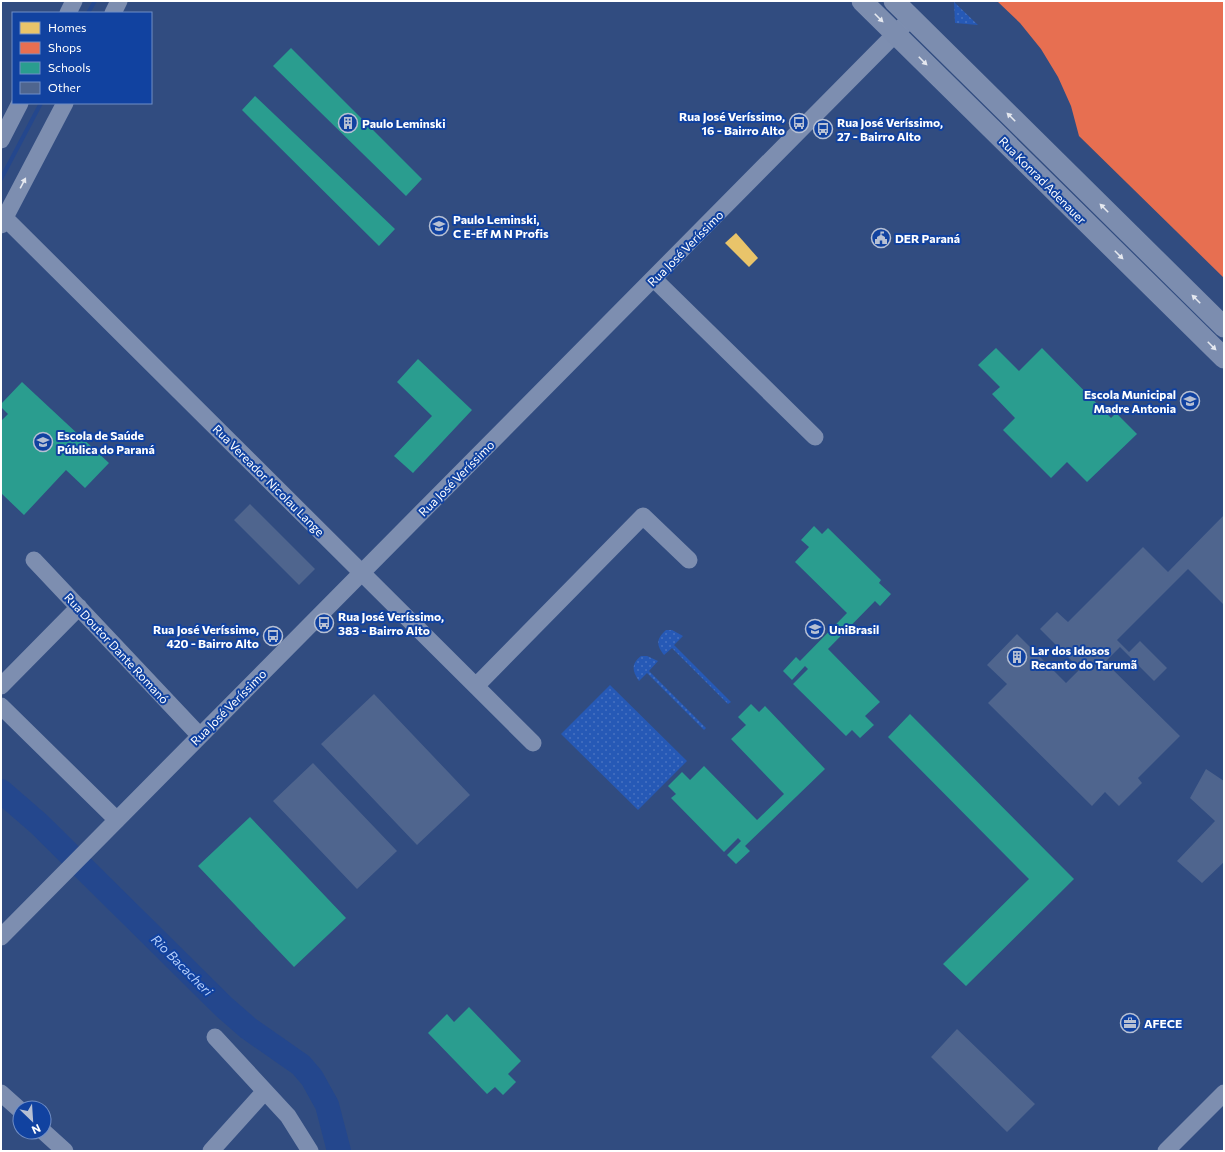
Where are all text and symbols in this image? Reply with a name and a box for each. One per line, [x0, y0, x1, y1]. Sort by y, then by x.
legend [12, 12, 152, 104]
one-way arrow [874, 13, 884, 22]
text: Homes [48, 20, 86, 34]
text: Shops [48, 40, 82, 54]
one-way arrow [918, 57, 928, 66]
text: Schools [48, 60, 91, 74]
text: Other [48, 80, 81, 94]
place label: Rua José Veríssimo, 16 - Bairro Alto [679, 109, 785, 137]
building icon: Paulo Leminski [337, 112, 359, 134]
bus stop icon: Rua José Veríssimo, 16 - Bairro Alto [788, 112, 810, 134]
one-way arrow [1006, 112, 1016, 122]
place label: Rua José Veríssimo, 27 - Bairro Alto [837, 115, 943, 143]
place label: Paulo Leminski [362, 116, 446, 130]
bus stop icon: Rua José Veríssimo, 27 - Bairro Alto [812, 118, 834, 140]
street label: Rua Konrad Adenauer [997, 134, 1090, 227]
one-way arrow [20, 177, 26, 189]
one-way arrow [1099, 203, 1109, 213]
street label: Rua José Veríssimo [644, 207, 726, 289]
place label: Paulo Leminski, C E-Ef M N Profis [453, 212, 549, 240]
school or university icon: Paulo Leminski, C E-Ef M N Profis [428, 215, 450, 237]
public building icon: DER Paraná [870, 227, 892, 249]
place label: DER Paraná [895, 231, 960, 245]
one-way arrow [1114, 250, 1124, 260]
one-way arrow [1191, 294, 1201, 304]
one-way arrow [1207, 341, 1217, 351]
place label: Escola Municipal Madre Antonia [1084, 387, 1176, 415]
school or university icon: Escola Municipal Madre Antonia [1179, 390, 1201, 412]
street label: Rua Vereador Nicolau Lange [210, 421, 328, 539]
place label: Escola de Saúde Pública do Paraná [57, 428, 155, 456]
school or university icon: Escola de Saúde Pública do Paraná [32, 431, 54, 453]
street label: Rua José Veríssimo [415, 437, 497, 519]
street label: Rua Doutor Dante Romanó [62, 590, 172, 706]
place label: Rua José Veríssimo, 383 - Bairro Alto [338, 609, 444, 637]
bus stop icon: Rua José Veríssimo, 383 - Bairro Alto [313, 612, 335, 634]
school or university icon: UniBrasil [804, 618, 826, 640]
place label: Rua José Veríssimo, 420 - Bairro Alto [153, 622, 259, 650]
place label: UniBrasil [829, 622, 879, 636]
bus stop icon: Rua José Veríssimo, 420 - Bairro Alto [262, 625, 284, 647]
place label: Lar dos Idosos Recanto do Tarumã [1031, 643, 1137, 671]
building icon: Lar dos Idosos Recanto do Tarumã [1006, 646, 1028, 668]
street label: Rua José Veríssimo [187, 666, 269, 748]
water label: Rio Bacacheri [148, 931, 216, 999]
office icon: AFECE [1119, 1012, 1141, 1034]
place label: AFECE [1144, 1016, 1182, 1030]
north arrow [12, 1100, 52, 1140]
text: N [30, 1122, 43, 1137]

